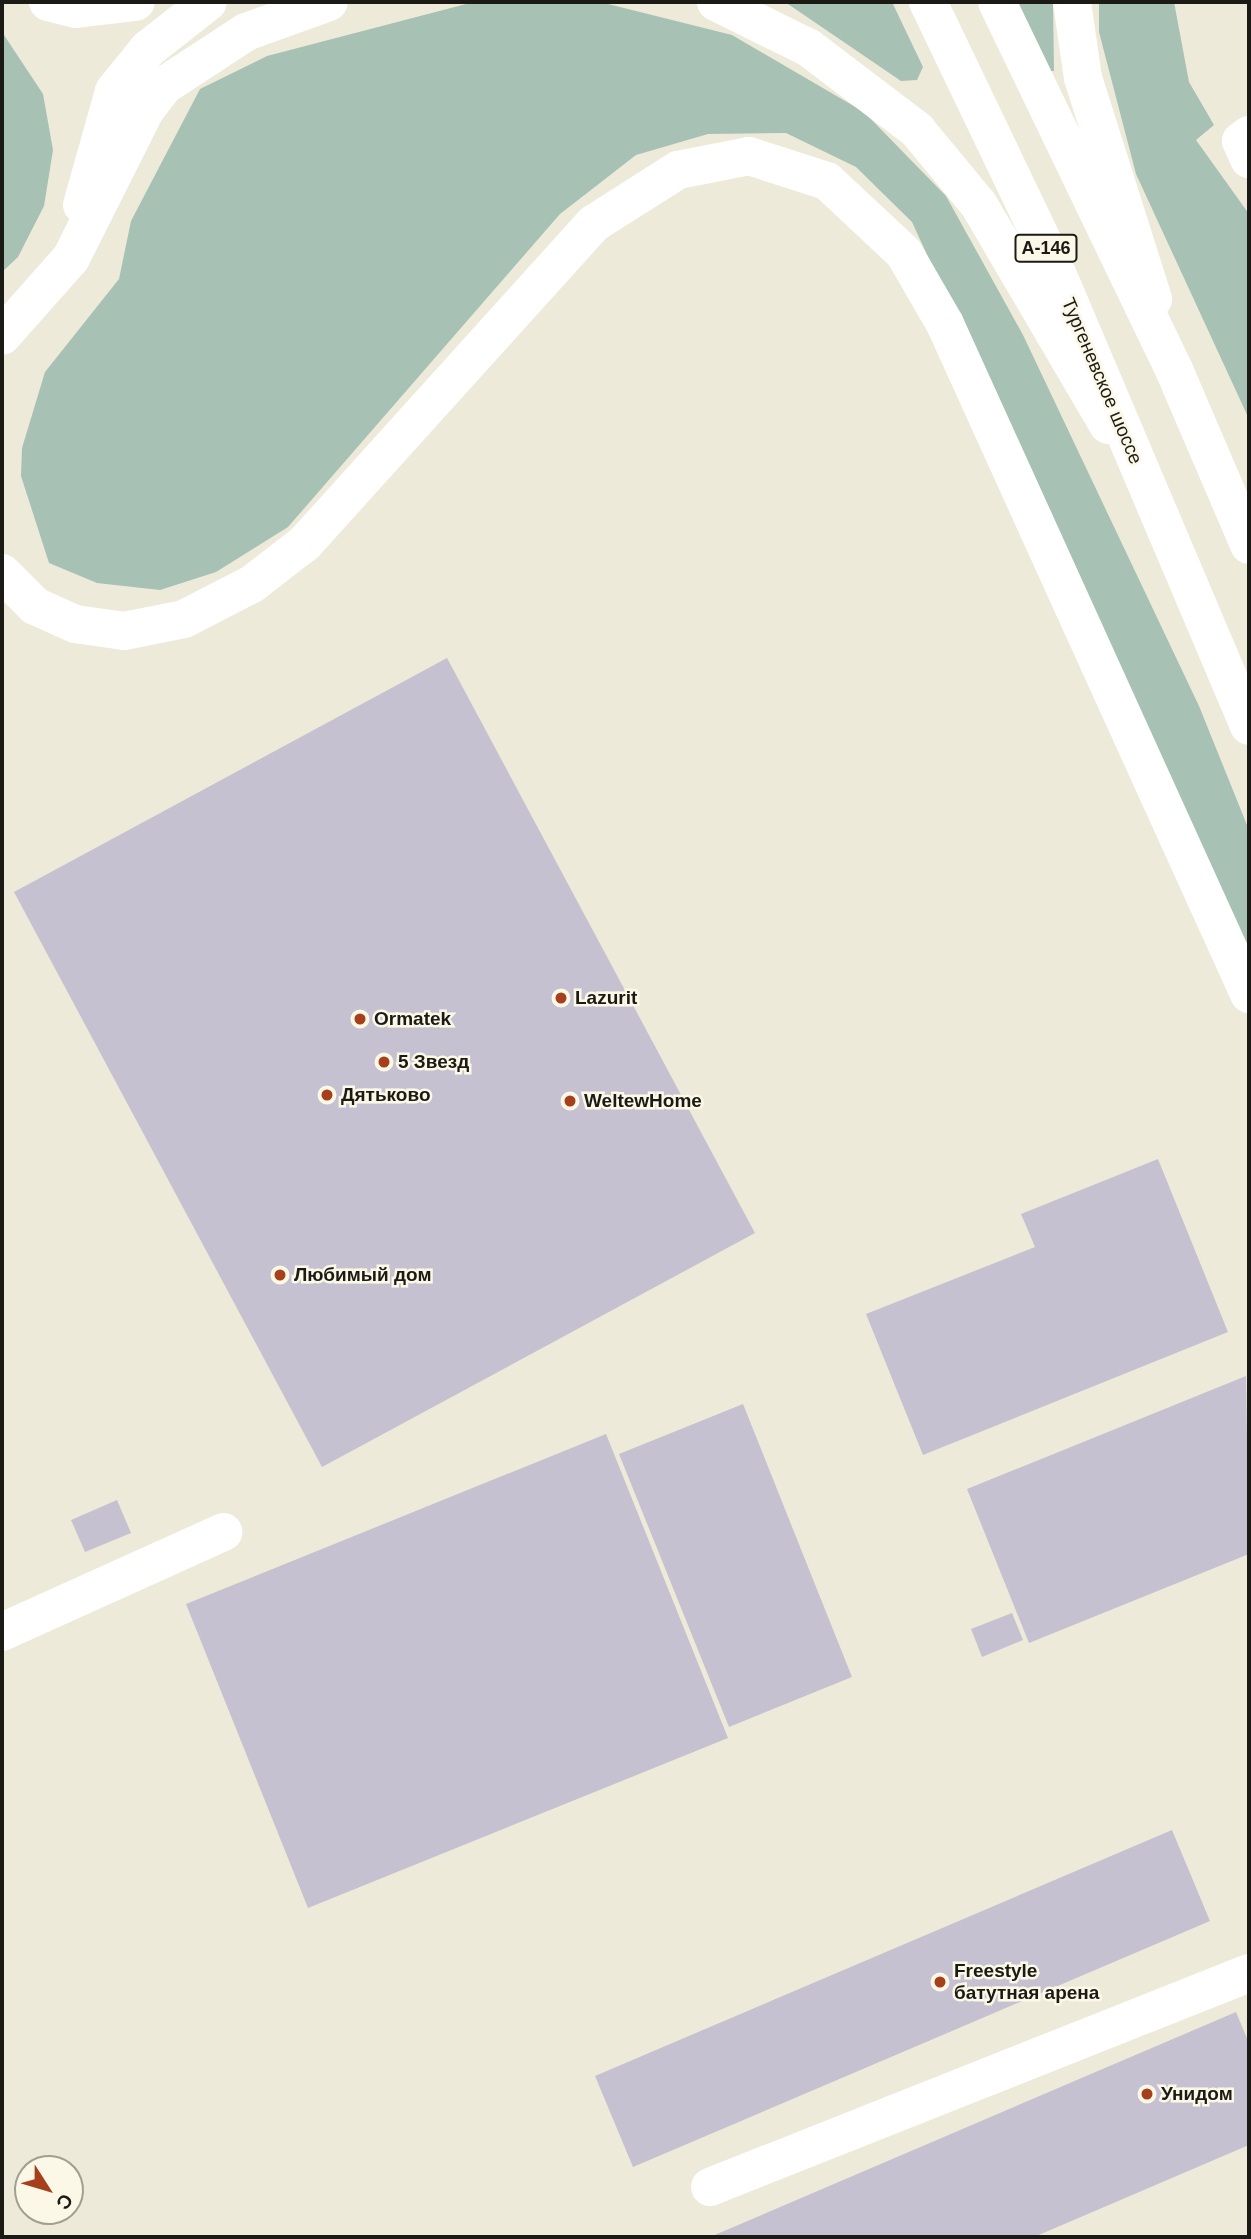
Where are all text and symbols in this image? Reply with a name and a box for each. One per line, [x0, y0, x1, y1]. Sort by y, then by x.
road number: А-146 [1013, 234, 1079, 262]
street label: Тургеневское шоссе [1057, 295, 1147, 467]
place label: Lazurit [575, 987, 637, 1009]
marker: Lazurit [553, 990, 569, 1006]
place label: Ormatek [374, 1008, 451, 1030]
marker: Ormatek [352, 1011, 368, 1027]
place label: 5 Звезд [398, 1051, 469, 1073]
marker: 5 Звезд [376, 1054, 392, 1070]
place label: Дятьково [341, 1084, 431, 1106]
marker: Дятьково [319, 1087, 335, 1103]
place label: WeltewHome [584, 1090, 702, 1112]
marker: WeltewHome [562, 1093, 578, 1109]
place label: Любимый дом [294, 1264, 431, 1286]
marker: Любимый дом [272, 1267, 288, 1283]
place label: Freestyle батутная арена [954, 1960, 1099, 2004]
marker: Freestyle батутная арена [932, 1974, 948, 1990]
place label: Унидом [1161, 2083, 1233, 2105]
marker: Унидом [1139, 2086, 1155, 2102]
north arrow [14, 2155, 84, 2225]
text: С [52, 2190, 77, 2214]

